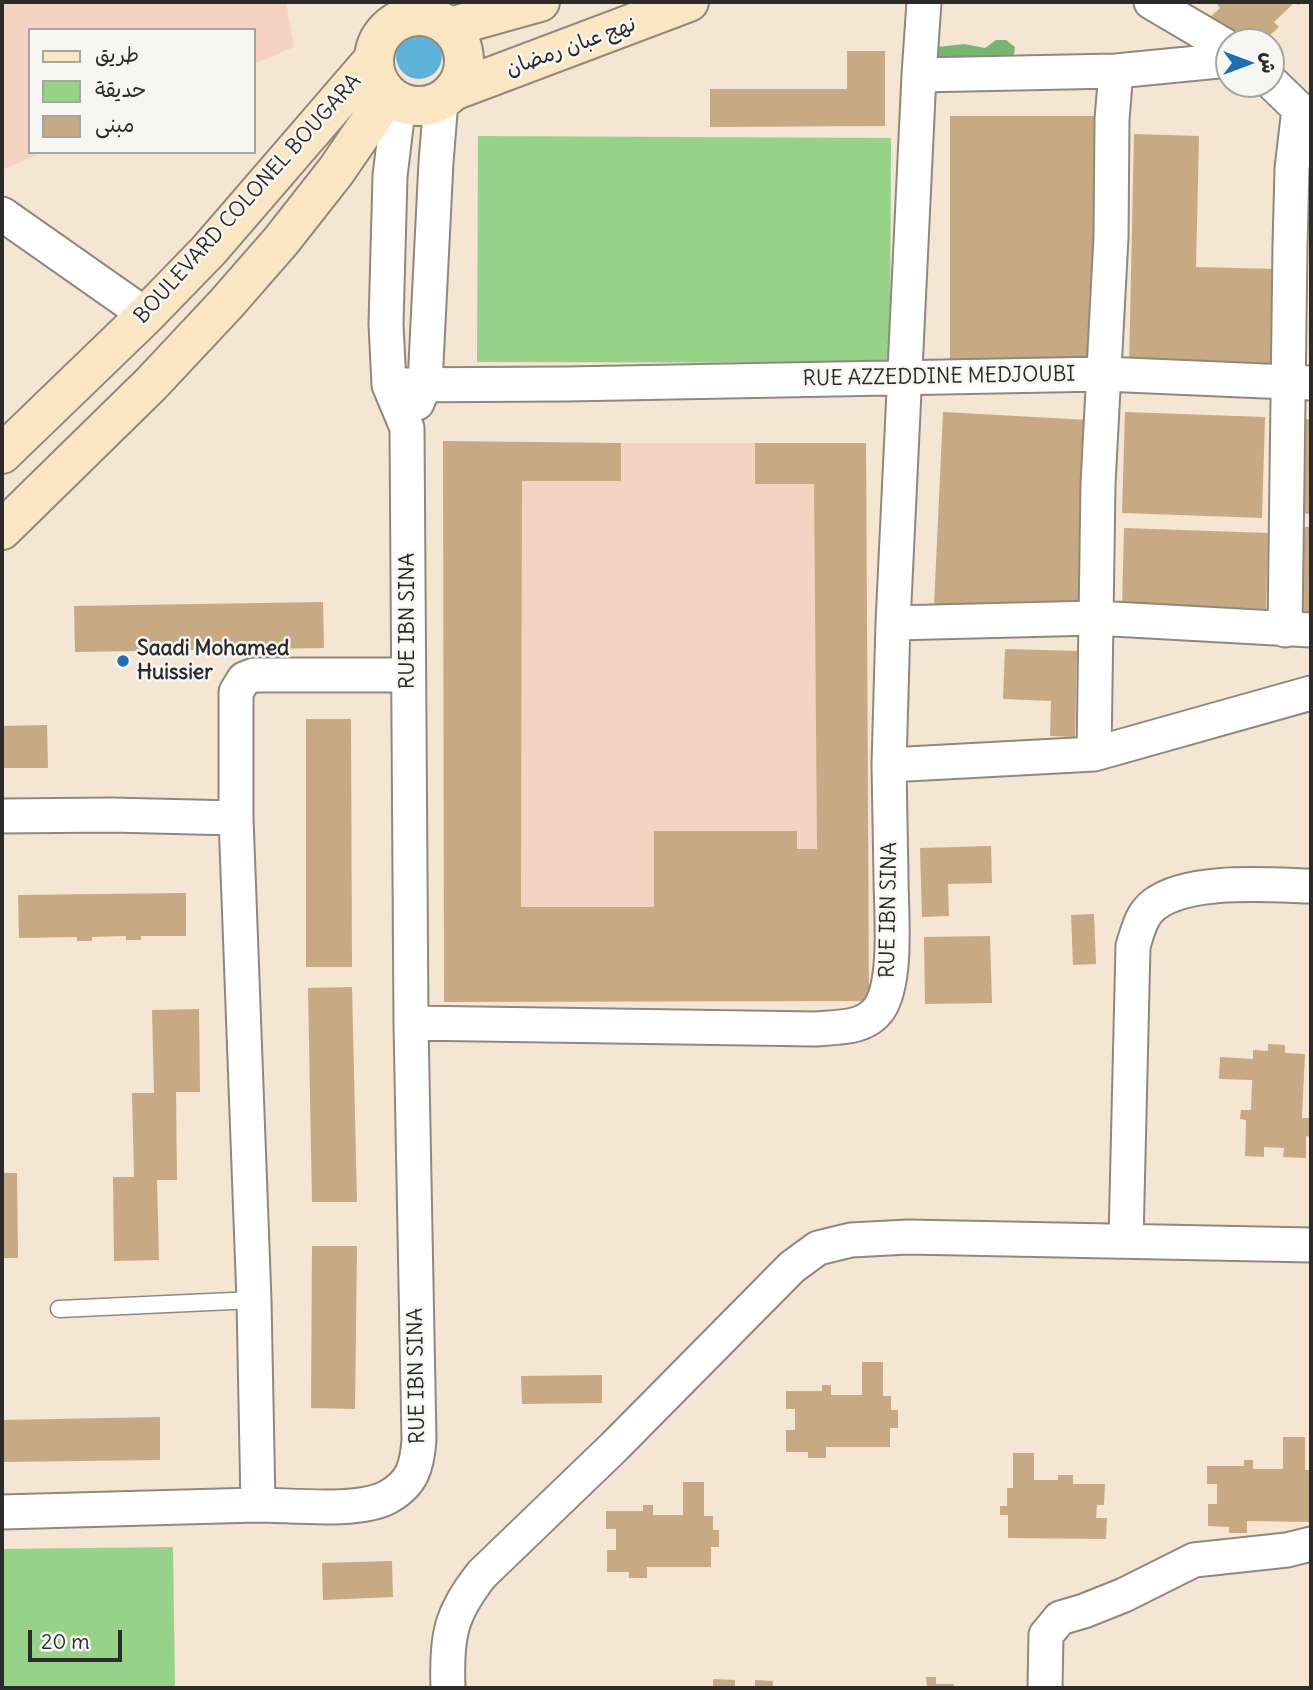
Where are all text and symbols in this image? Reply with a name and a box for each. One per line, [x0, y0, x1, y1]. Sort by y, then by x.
street label: نهج عبان رمضان [503, 12, 639, 82]
legend [28, 28, 256, 154]
north arrow [1215, 28, 1285, 98]
text: طريق [95, 41, 139, 68]
text: ش [1257, 53, 1281, 73]
street label: BOULEVARD COLONEL BOUGARA [129, 69, 367, 329]
text: حديقة [95, 76, 146, 103]
text: مبنى [95, 111, 134, 138]
street label: RUE AZZEDDINE MEDJOUBI [802, 362, 1076, 392]
street label: RUE IBN SINA [395, 553, 421, 689]
place label: Saadi Mohamed Huissier [137, 636, 289, 686]
marker: Saadi Mohamed Huissier [115, 653, 131, 669]
street label: RUE IBN SINA [875, 842, 903, 978]
street label: RUE IBN SINA [403, 1308, 431, 1444]
scale bar [32, 1616, 126, 1660]
text: 20 m [41, 1628, 90, 1655]

